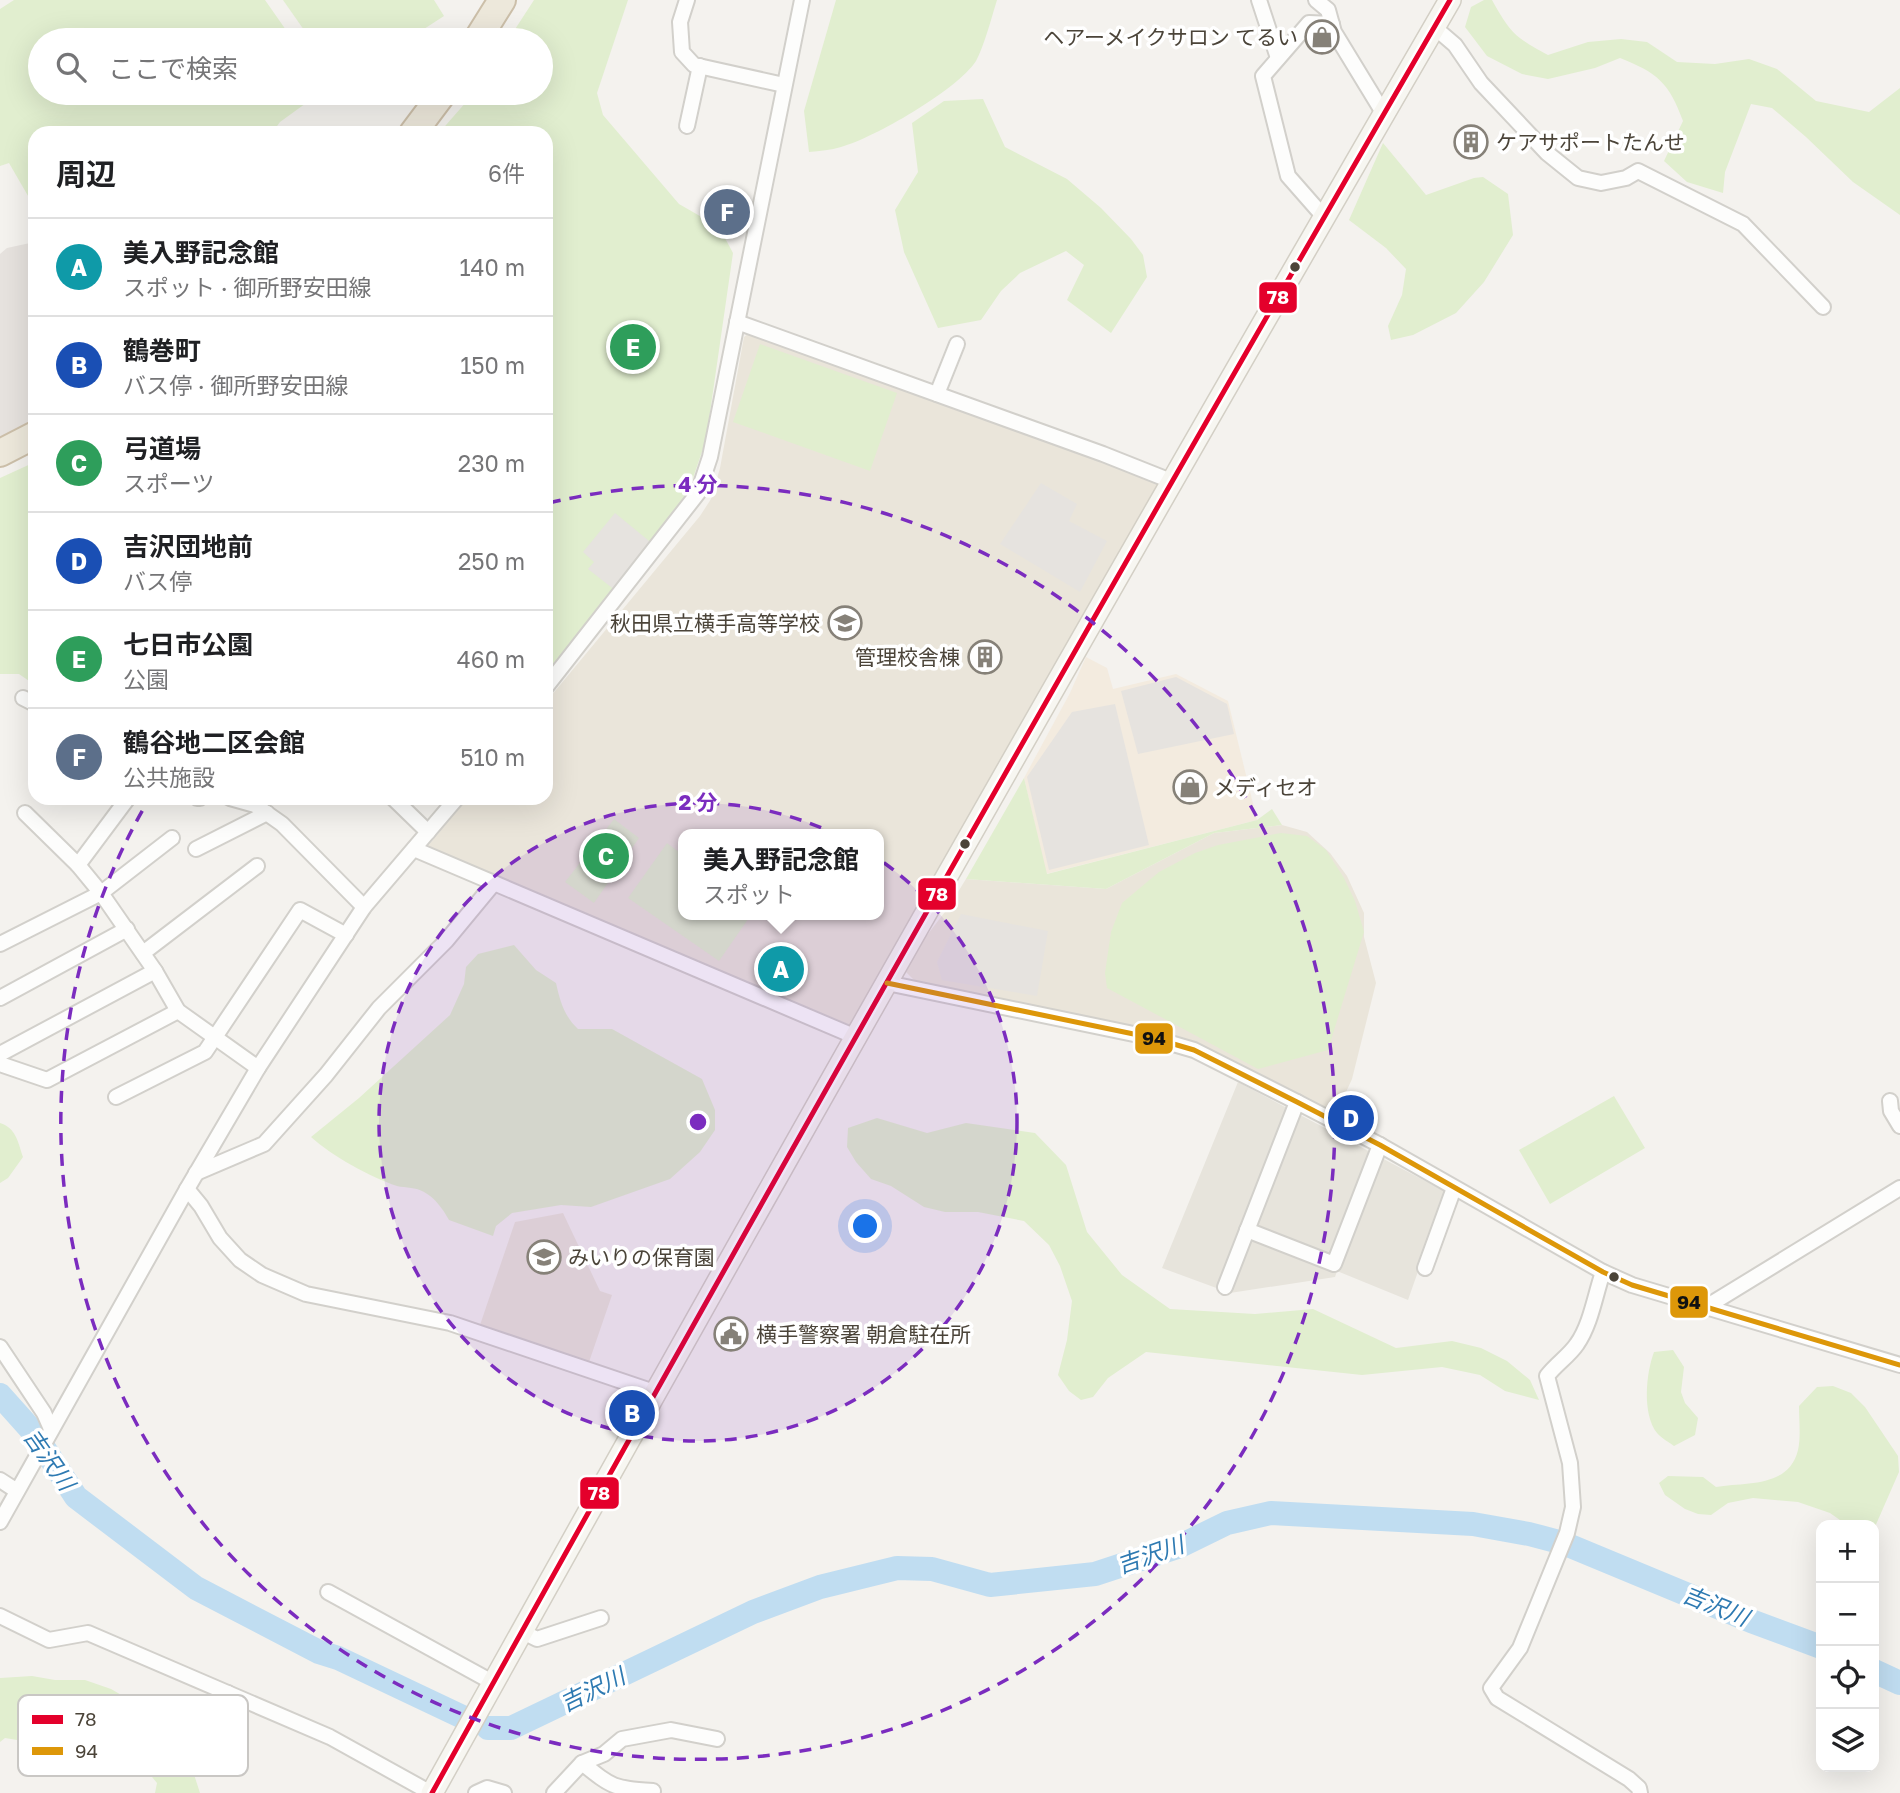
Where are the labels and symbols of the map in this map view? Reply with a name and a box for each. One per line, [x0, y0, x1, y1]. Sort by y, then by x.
shop icon: ヘアーメイクサロン てるい [1303, 18, 1341, 56]
place label: ヘアーメイクサロン てるい [1043, 24, 1298, 50]
building icon: ケアサポートたんせ [1452, 123, 1490, 161]
place label: ケアサポートたんせ [1496, 129, 1685, 155]
pin: F [704, 186, 750, 238]
unlabelled marker [1288, 260, 1302, 274]
line badge: 78 [1258, 281, 1298, 314]
text: 78 [1267, 285, 1289, 308]
pin: E [610, 321, 656, 373]
text: 4 分 [678, 471, 718, 497]
school or university icon: 秋田県立横手高等学校 [826, 604, 864, 642]
place label: 秋田県立横手高等学校 [610, 610, 820, 636]
building icon: 管理校舎棟 [966, 638, 1004, 676]
place label: 管理校舎棟 [855, 644, 960, 670]
shop icon: メディセオ [1171, 768, 1209, 806]
place label: メディセオ [1214, 774, 1318, 800]
text: 2 分 [678, 789, 718, 815]
pin: C [583, 830, 629, 882]
unlabelled marker [958, 837, 972, 851]
line badge: 78 [917, 877, 957, 911]
text: 78 [926, 882, 948, 905]
pin: A [758, 943, 804, 995]
line badge: 94 [1134, 1022, 1174, 1055]
text: 94 [1142, 1026, 1166, 1049]
pin: D [1328, 1092, 1374, 1144]
centre of rings [686, 1110, 710, 1134]
your location [848, 1209, 882, 1243]
school or university icon: みいりの保育園 [525, 1238, 563, 1276]
place label: みいりの保育園 [568, 1244, 715, 1270]
unlabelled marker [1607, 1270, 1621, 1284]
line badge: 94 [1669, 1285, 1709, 1319]
text: 94 [1677, 1290, 1701, 1313]
public building icon: 横手警察署 朝倉駐在所 [712, 1315, 750, 1353]
place label: 横手警察署 朝倉駐在所 [756, 1321, 971, 1347]
pin: B [609, 1387, 655, 1439]
water label: 吉沢川 [19, 1423, 83, 1498]
line badge: 78 [579, 1476, 620, 1510]
text: 78 [588, 1481, 610, 1504]
water label: 吉沢川 [1113, 1529, 1190, 1578]
water label: 吉沢川 [1679, 1579, 1756, 1632]
water label: 吉沢川 [555, 1660, 632, 1717]
legend [18, 1695, 248, 1776]
text: 78 [75, 1707, 97, 1730]
text: 94 [75, 1739, 98, 1762]

